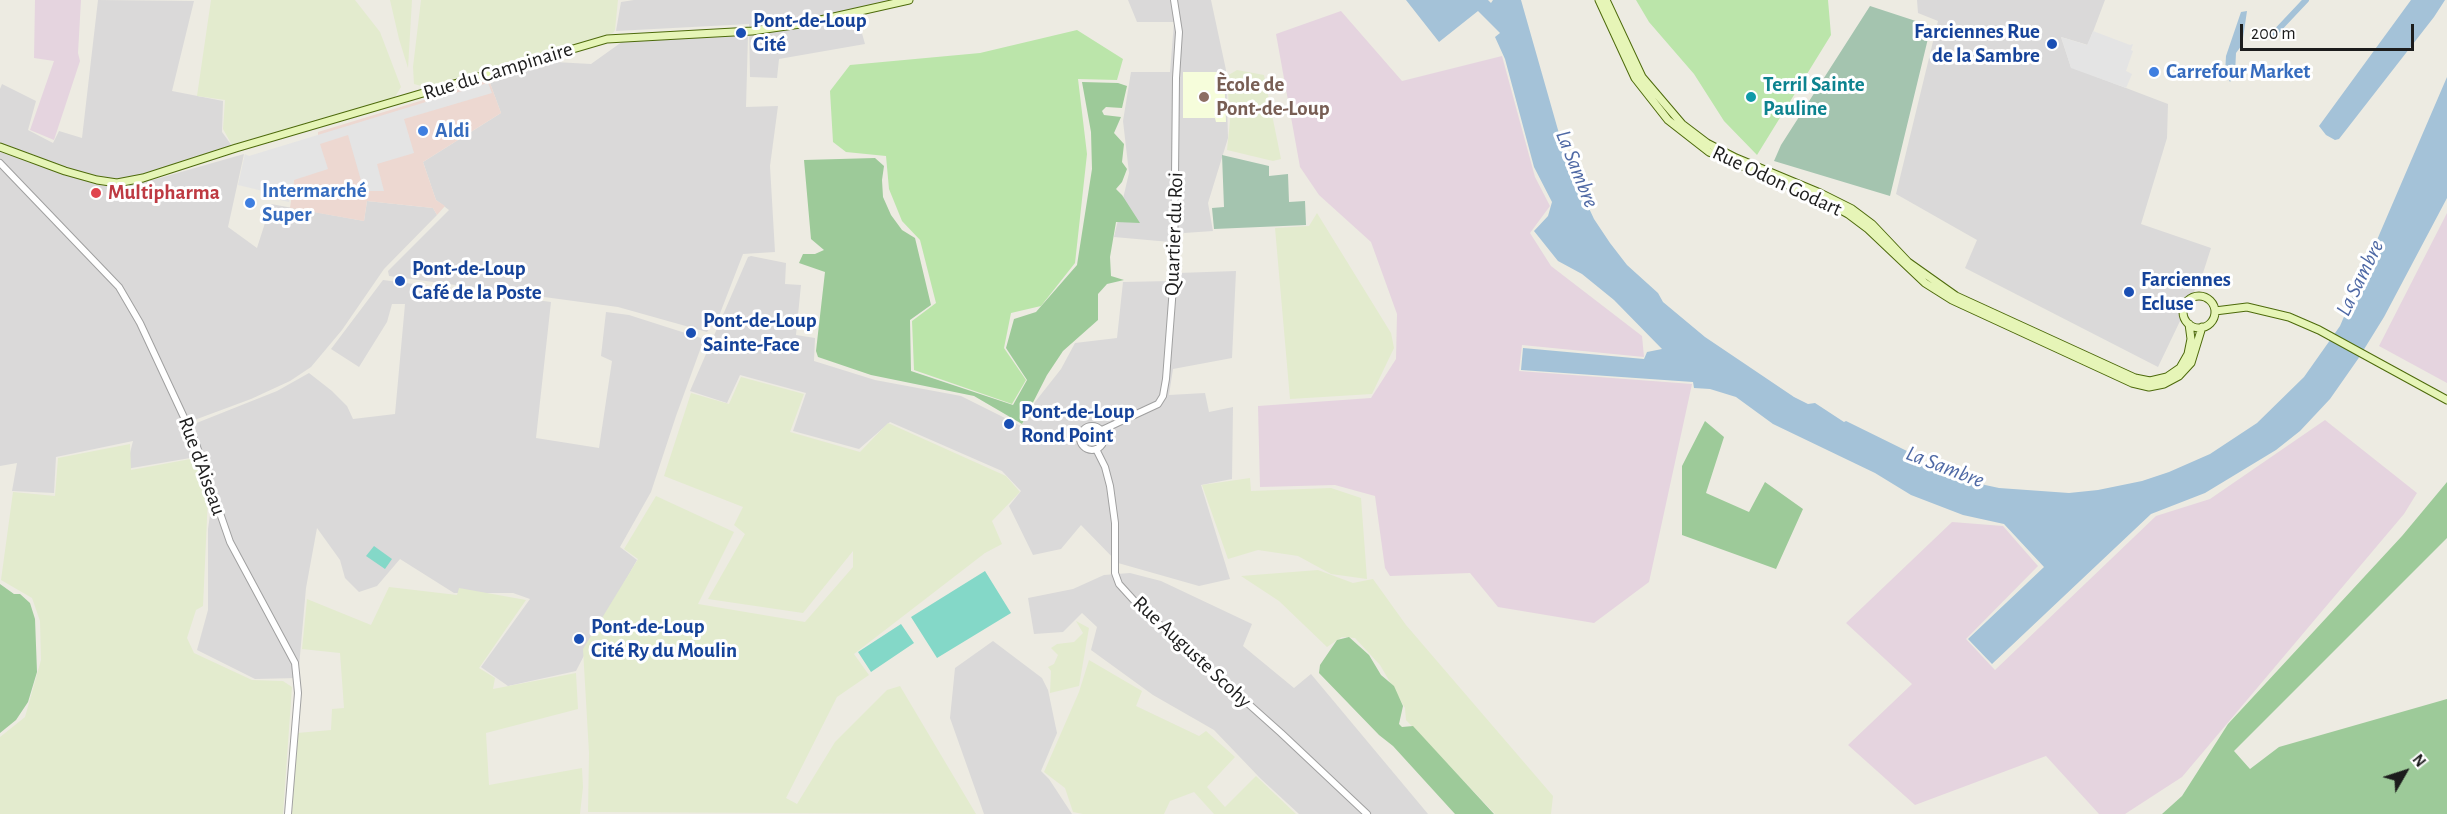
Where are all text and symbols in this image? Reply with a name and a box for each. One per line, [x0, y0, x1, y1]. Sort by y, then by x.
place label: Pont-de-Loup Cité [753, 8, 867, 58]
scale bar [2243, 12, 2417, 50]
place label: Farciennes Rue de la Sambre [1914, 19, 2040, 69]
text: 200 m [2251, 25, 2296, 43]
marker: Pont-de-Loup Cité [734, 26, 748, 40]
street label: Rue du Campinaire [420, 36, 576, 106]
marker: Farciennes Rue de la Sambre [2045, 37, 2059, 51]
place label: Carrefour Market [2166, 59, 2310, 85]
marker: Carrefour Market [2147, 65, 2161, 79]
place label: Ècole de Pont-de-Loup [1216, 72, 1330, 122]
place label: Terril Sainte Pauline [1763, 72, 1865, 122]
marker: Ècole de Pont-de-Loup [1197, 90, 1211, 104]
marker: Terril Sainte Pauline [1744, 90, 1758, 104]
place label: Aldi [435, 118, 470, 144]
marker: Aldi [416, 124, 430, 138]
water label: La Sambre [1550, 126, 1604, 212]
street label: Rue Odon Godart [1708, 140, 1846, 222]
street label: Quartier du Roi [1159, 172, 1189, 296]
place label: Intermarché Super [262, 178, 367, 228]
place label: Multipharma [108, 180, 220, 206]
marker: Multipharma [89, 186, 103, 200]
marker: Intermarché Super [243, 196, 257, 210]
water label: La Sambre [2330, 236, 2390, 320]
place label: Pont-de-Loup Café de la Poste [412, 256, 542, 306]
place label: Farciennes Ecluse [2141, 267, 2231, 317]
marker: Pont-de-Loup Café de la Poste [393, 274, 407, 288]
marker: Farciennes Ecluse [2122, 285, 2136, 299]
place label: Pont-de-Loup Sainte-Face [703, 308, 817, 358]
marker: Pont-de-Loup Sainte-Face [684, 326, 698, 340]
place label: Pont-de-Loup Rond Point [1021, 399, 1135, 449]
street label: Rue d'Aiseau [173, 413, 231, 519]
marker: Pont-de-Loup Rond Point [1002, 417, 1016, 431]
water label: La Sambre [1902, 440, 1988, 494]
street label: Rue Auguste Scohy [1127, 591, 1257, 713]
place label: Pont-de-Loup Cité Ry du Moulin [591, 614, 737, 664]
marker: Pont-de-Loup Cité Ry du Moulin [572, 632, 586, 646]
north arrow [2375, 742, 2435, 802]
text: N [2409, 751, 2429, 770]

